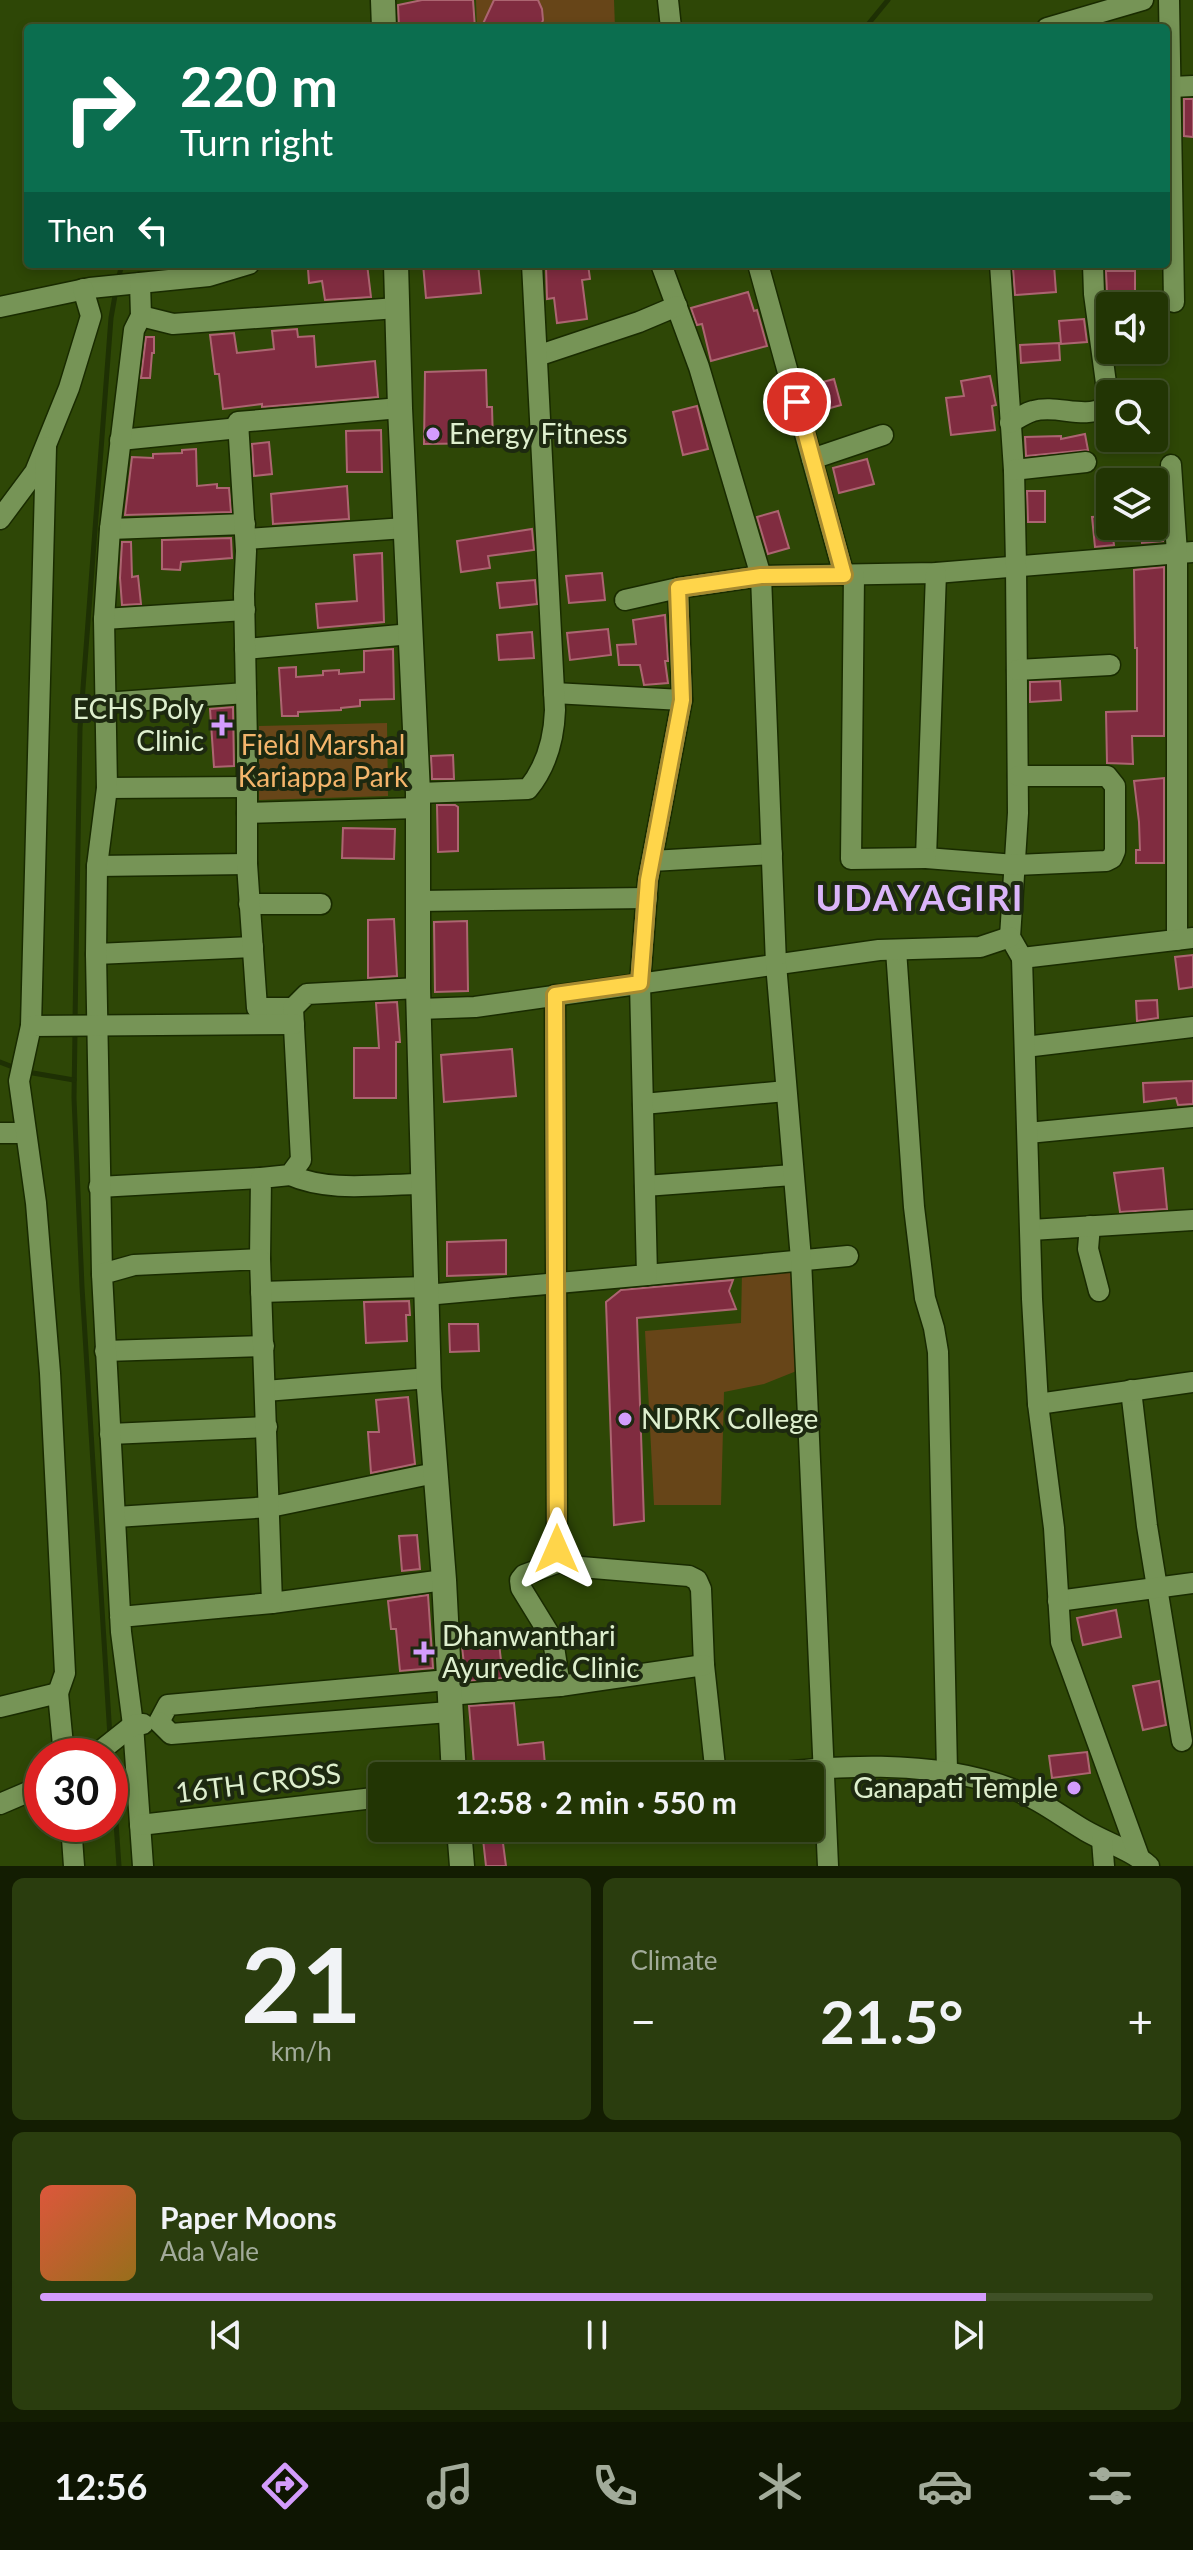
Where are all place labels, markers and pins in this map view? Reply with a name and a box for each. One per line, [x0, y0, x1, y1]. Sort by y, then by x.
pin [763, 368, 831, 436]
place label: Energy Fitness [449, 416, 628, 450]
marker: Energy Fitness [424, 425, 442, 443]
place label: ECHS Poly Clinic [73, 691, 205, 757]
marker: ECHS Poly Clinic [211, 714, 233, 736]
place label: NDRK College [641, 1401, 818, 1435]
marker: NDRK College [616, 1410, 634, 1428]
place label: Dhanwanthari Ayurvedic Clinic [442, 1618, 640, 1684]
marker: Dhanwanthari Ayurvedic Clinic [413, 1641, 435, 1663]
place label: Ganapati Temple [853, 1770, 1058, 1804]
marker: Ganapati Temple [1065, 1779, 1083, 1797]

